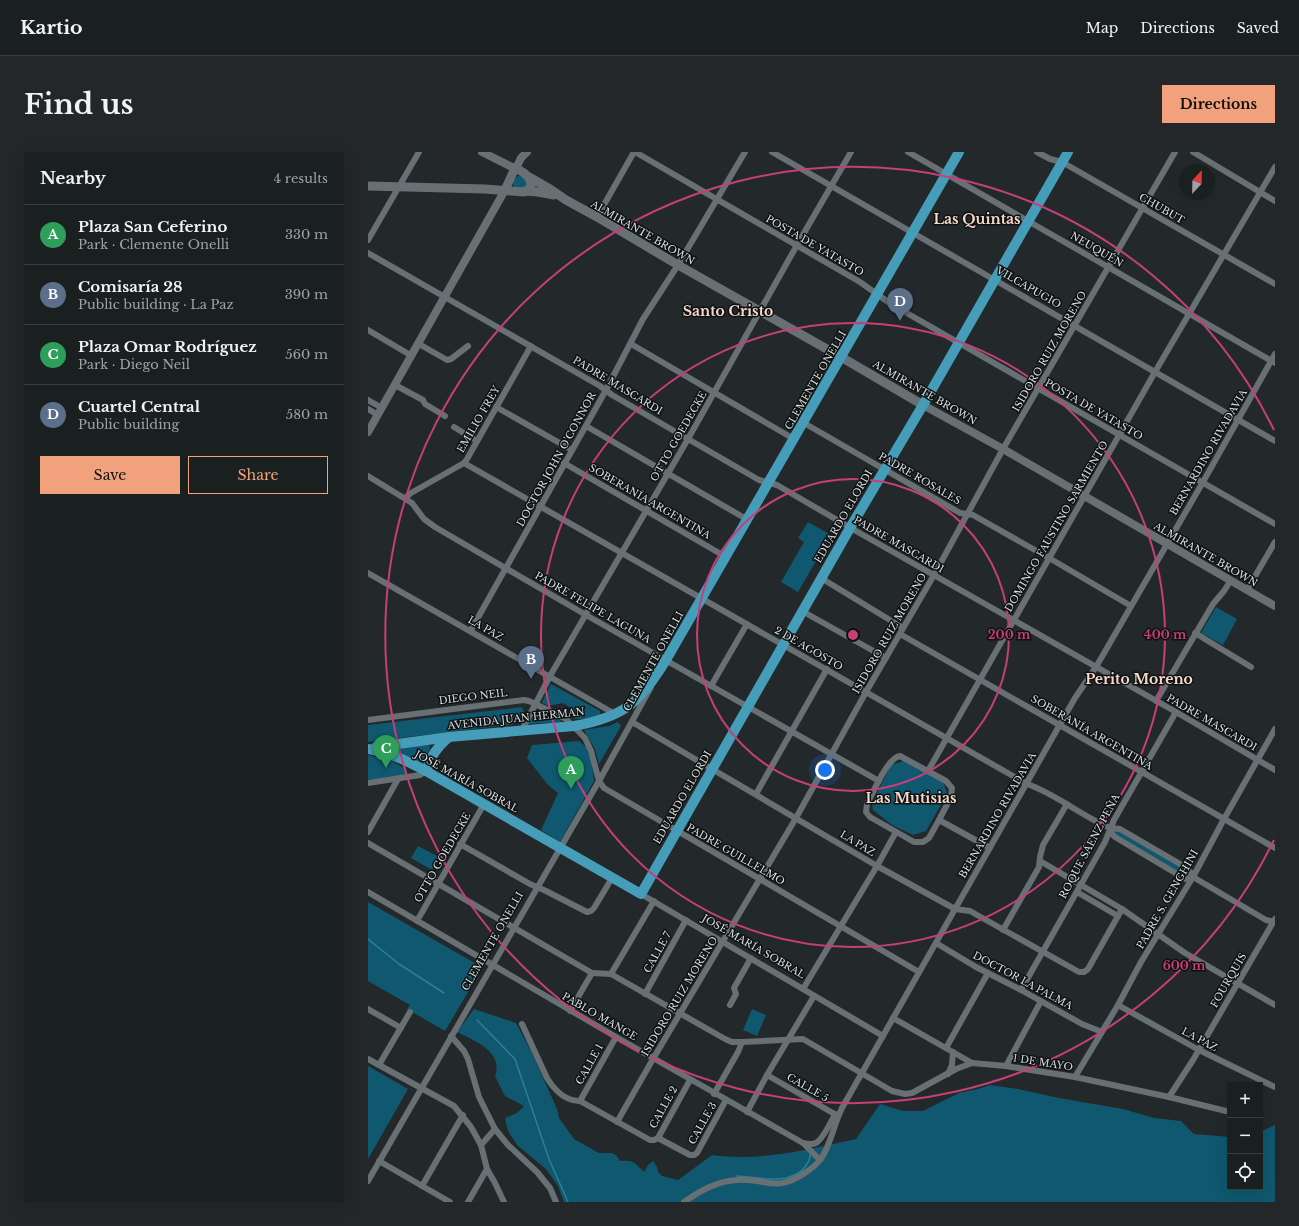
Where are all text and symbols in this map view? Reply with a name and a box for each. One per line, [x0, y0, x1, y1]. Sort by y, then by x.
text: Kartio [20, 16, 83, 39]
text: Map [1086, 19, 1118, 37]
text: Directions [1140, 19, 1215, 37]
text: Saved [1237, 19, 1279, 37]
button: Directions [1162, 85, 1275, 123]
text: Find us [24, 87, 134, 122]
north arrow [1179, 164, 1215, 200]
text: Nearby [40, 168, 106, 189]
text: 4 results [274, 170, 328, 187]
street label: CHUBUT [1137, 190, 1187, 227]
street label: ALMIRANTE BROWN [588, 197, 697, 268]
district label: Las Quintas [933, 210, 1021, 228]
street label: POSTA DE YATASTO [763, 212, 866, 279]
text: Plaza San Ceferino [78, 217, 227, 236]
text: A [48, 226, 58, 243]
text: 330 m [285, 226, 328, 243]
street label: NEUQUÉN [1068, 228, 1126, 270]
text: Park · Clemente Onelli [78, 236, 229, 253]
street label: VILCAPUGIO [993, 263, 1063, 311]
text: Comisaría 28 [78, 277, 183, 296]
text: B [48, 286, 58, 303]
text: 390 m [285, 286, 328, 303]
pin: D [887, 288, 913, 321]
street label: ISIDORO RUIZ MORENO [1009, 288, 1089, 414]
text: Public building · La Paz [78, 296, 234, 313]
district label: Santo Cristo [683, 302, 773, 320]
street label: CLEMENTE ONELLI [782, 328, 849, 432]
text: Plaza Omar Rodríguez [78, 337, 257, 356]
text: C [48, 346, 58, 363]
text: 560 m [285, 346, 328, 363]
street label: PADRE MASCARDI [571, 354, 665, 417]
text: Park · Diego Neil [78, 356, 190, 373]
street label: ALMIRANTE BROWN [870, 357, 979, 428]
street label: POSTA DE YATASTO [1042, 376, 1145, 443]
street label: EMILIO FREY [454, 383, 503, 455]
street label: BERNARDINO RIVADAVIA [1167, 387, 1250, 518]
street label: DOCTOR JOHN O'CONNOR [514, 389, 600, 529]
street label: OTTO GOEDECKE [647, 389, 710, 484]
text: Cuartel Central [78, 397, 200, 416]
text: D [47, 406, 59, 423]
text: 580 m [286, 406, 328, 423]
text: Public building [78, 416, 179, 433]
street label: DOMINGO FAUSTINO SARMIENTO [1002, 438, 1111, 614]
street label: PADRE ROSALES [876, 450, 963, 507]
button: Save [40, 456, 180, 494]
button: Share [188, 456, 328, 494]
street label: SOBERANÍA ARGENTINA [587, 460, 714, 542]
street label: EDUARDO ELORDI [811, 467, 875, 565]
street label: PADRE MASCARDI [851, 513, 946, 576]
street label: ALMIRANTE BROWN [1151, 519, 1260, 590]
street label: PADRE FELIPE LAGUNA [532, 569, 653, 646]
street label: ISIDORO RUIZ MORENO [849, 570, 929, 696]
street label: CLEMENTE ONELLI [621, 609, 686, 713]
street label: LA PAZ [466, 613, 506, 644]
street label: 2 DE AGOSTO [772, 624, 845, 673]
text: 200 m [988, 627, 1031, 642]
text: 400 m [1144, 627, 1187, 642]
centre of rings [846, 628, 860, 642]
pin: B [518, 646, 544, 679]
district label: Perito Moreno [1085, 670, 1193, 688]
street label: DIEGO NEIL [438, 686, 509, 707]
street label: SOBERANÍA ARGENTINA [1029, 691, 1156, 773]
street label: PADRE MASCARDI [1164, 691, 1259, 754]
street label: AVENIDA JUAN HERMAN [446, 705, 585, 732]
pin: C [373, 735, 399, 768]
street label: JOSÉ MARÍA SOBRAL [411, 746, 522, 816]
street label: EDUARDO ELORDI [650, 748, 714, 846]
street label: BERNARDINO RIVADAVIA [956, 750, 1039, 881]
pin: A [558, 756, 584, 789]
your location [815, 760, 835, 780]
district label: Las Mutisias [865, 789, 957, 807]
street label: ROQUE SÁENZ PEÑA [1055, 791, 1123, 901]
street label: OTTO GOEDECKE [411, 810, 474, 905]
street label: PADRE GUILLELMO [684, 821, 787, 888]
street label: LA PAZ [838, 828, 878, 859]
street label: PADRE S. GENGHINI [1134, 847, 1201, 951]
street label: CLEMENTE ONELLI [459, 889, 526, 993]
street label: JOSÉ MARÍA SOBRAL [698, 910, 809, 982]
street label: CALLE 7 [641, 928, 675, 975]
street label: ISIDORO RUIZ MORENO [638, 934, 720, 1059]
street label: DOCTOR LA PALMA [971, 949, 1075, 1012]
street label: FOURQUIS [1208, 951, 1249, 1010]
text: 600 m [1163, 958, 1206, 973]
street label: PABLO MANGE [560, 990, 640, 1043]
street label: LA PAZ [1179, 1025, 1220, 1055]
street label: CALLE 1 [573, 1041, 606, 1087]
street label: 1 DE MAYO [1012, 1051, 1074, 1074]
street label: CALLE 5 [785, 1070, 831, 1105]
map controls [1227, 1082, 1263, 1190]
button: + [1227, 1082, 1263, 1118]
street label: CALLE 2 [646, 1084, 680, 1131]
street label: CALLE 3 [685, 1100, 719, 1147]
button: − [1227, 1118, 1263, 1154]
button: locate [1227, 1154, 1263, 1190]

